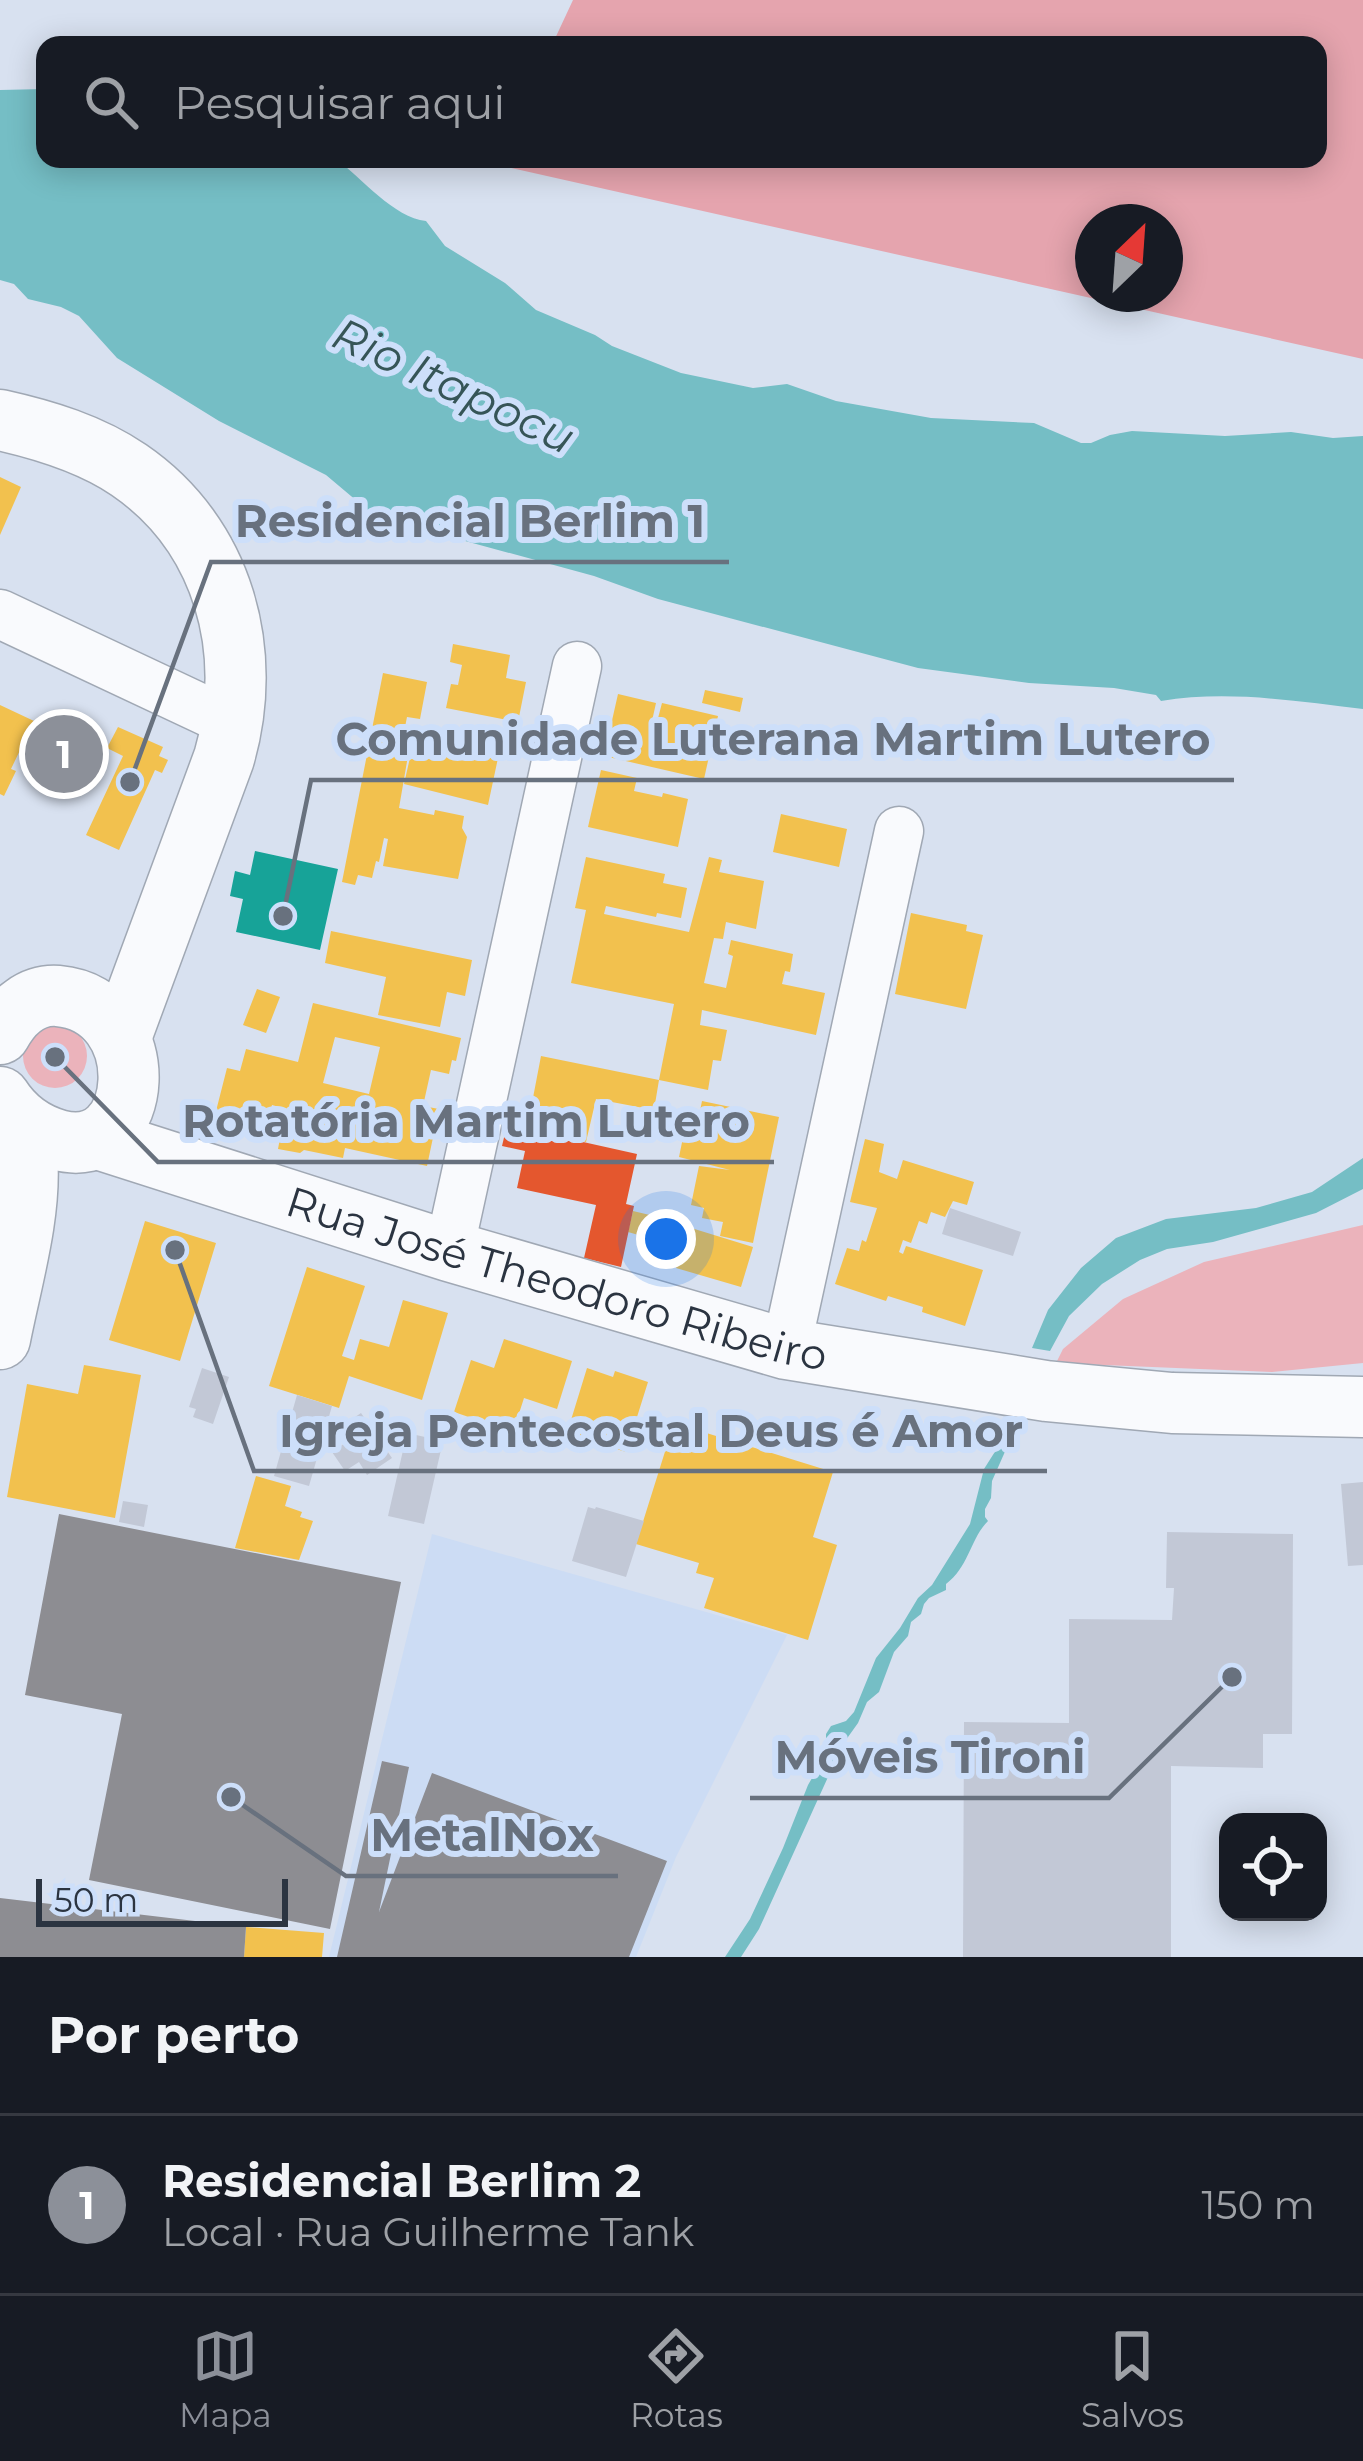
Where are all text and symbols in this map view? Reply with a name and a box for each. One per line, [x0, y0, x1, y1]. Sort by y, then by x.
search box [36, 36, 1327, 168]
icon: search [78, 69, 144, 135]
text: Pesquisar aqui [174, 75, 505, 130]
north arrow [1075, 204, 1183, 312]
water label: Rio Itapocu [324, 305, 584, 465]
callout: Residencial Berlim 1 [211, 481, 729, 562]
text: Residencial Berlim 1 [235, 493, 705, 548]
callout: Comunidade Luterana Martim Lutero [311, 699, 1234, 780]
pin: 1 [25, 709, 103, 799]
text: Comunidade Luterana Martim Lutero [336, 711, 1210, 766]
callout: Rotatória Martim Lutero [158, 1081, 774, 1162]
text: Rotatória Martim Lutero [182, 1093, 750, 1148]
street label: Rua José Theodoro Ribeiro [280, 1175, 831, 1381]
your location [636, 1209, 696, 1269]
callout: Igreja Pentecostal Deus é Amor [254, 1390, 1047, 1471]
text: Igreja Pentecostal Deus é Amor [279, 1403, 1023, 1458]
callout: Móveis Tironi [750, 1717, 1109, 1798]
text: Móveis Tironi [774, 1729, 1086, 1784]
callout: MetalNox [346, 1795, 618, 1876]
text: MetalNox [370, 1807, 594, 1862]
map controls [1219, 1813, 1327, 1921]
button: locate [1219, 1813, 1327, 1921]
scale bar [36, 1873, 288, 1926]
text: 50 m [54, 1880, 138, 1920]
text: Por perto [48, 2004, 299, 2066]
text: Residencial Berlim 2 [162, 2153, 641, 2208]
text: 1 [79, 2181, 95, 2229]
text: 150 m [1201, 2181, 1315, 2229]
text: Local · Rua Guilherme Tank [162, 2208, 694, 2256]
tab: Mapa [179, 2323, 272, 2435]
tab: Rotas [630, 2323, 723, 2435]
tab: Salvos [1081, 2323, 1184, 2435]

